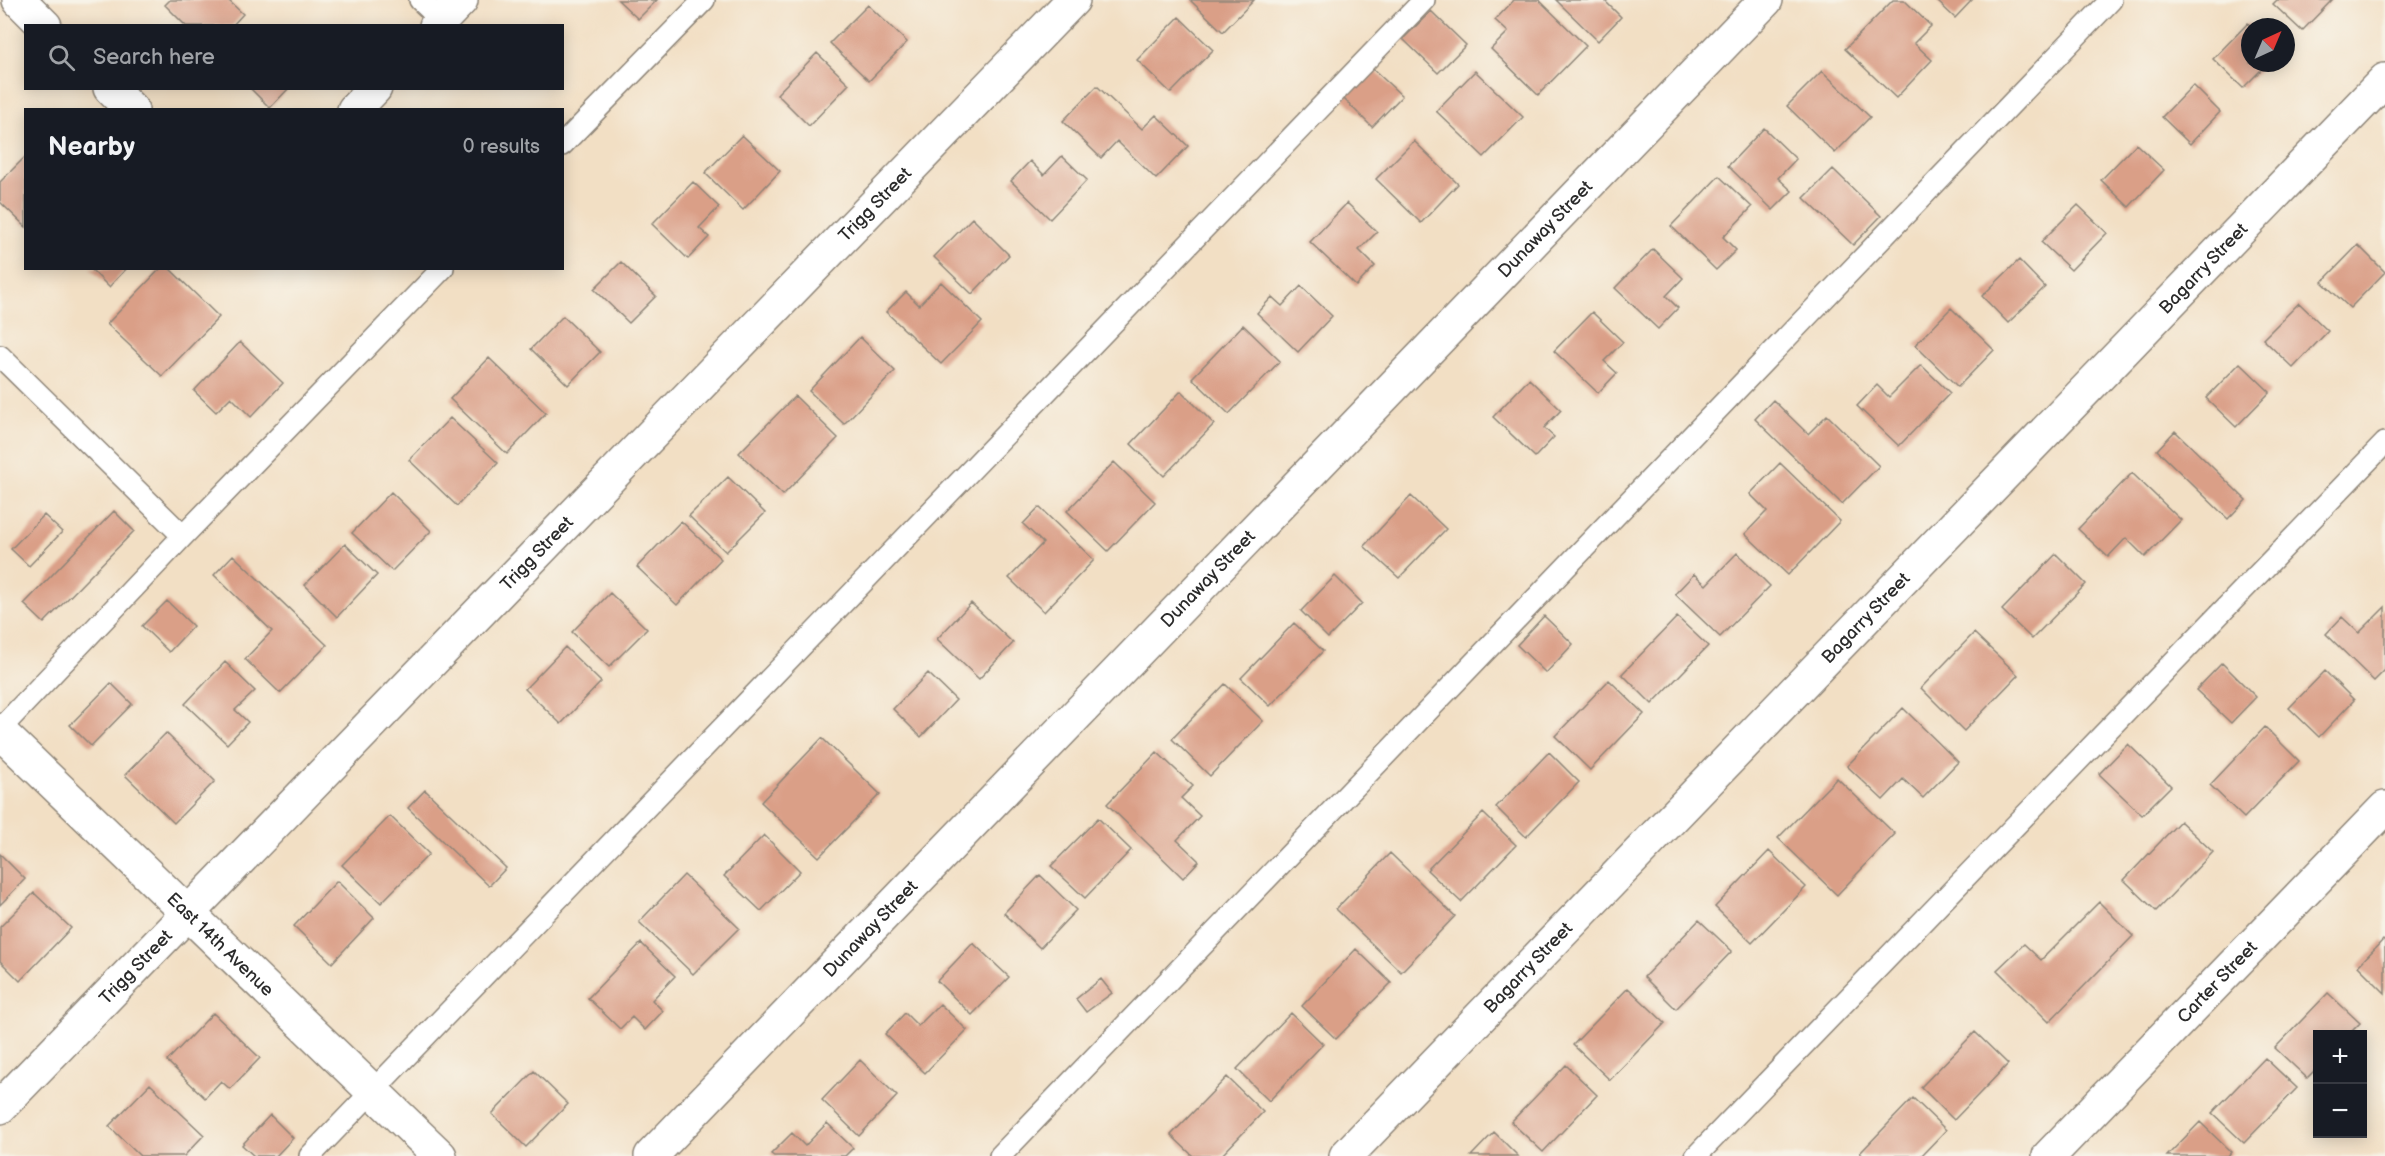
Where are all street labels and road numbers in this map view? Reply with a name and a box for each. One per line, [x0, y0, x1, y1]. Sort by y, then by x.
street label: Trigg Street [834, 163, 916, 246]
street label: Dunaway Street [1494, 176, 1597, 282]
street label: Bagarry Street [2155, 219, 2252, 318]
street label: Trigg Street [496, 512, 578, 595]
street label: Dunaway Street [1157, 526, 1260, 632]
street label: Bagarry Street [1817, 568, 1915, 668]
street label: Dunaway Street [819, 876, 923, 982]
street label: East 14th Avenue [162, 888, 278, 1001]
street label: Bagarry Street [1480, 918, 1577, 1018]
street label: Trigg Street [95, 925, 177, 1009]
street label: Carter Street [2173, 937, 2262, 1028]

